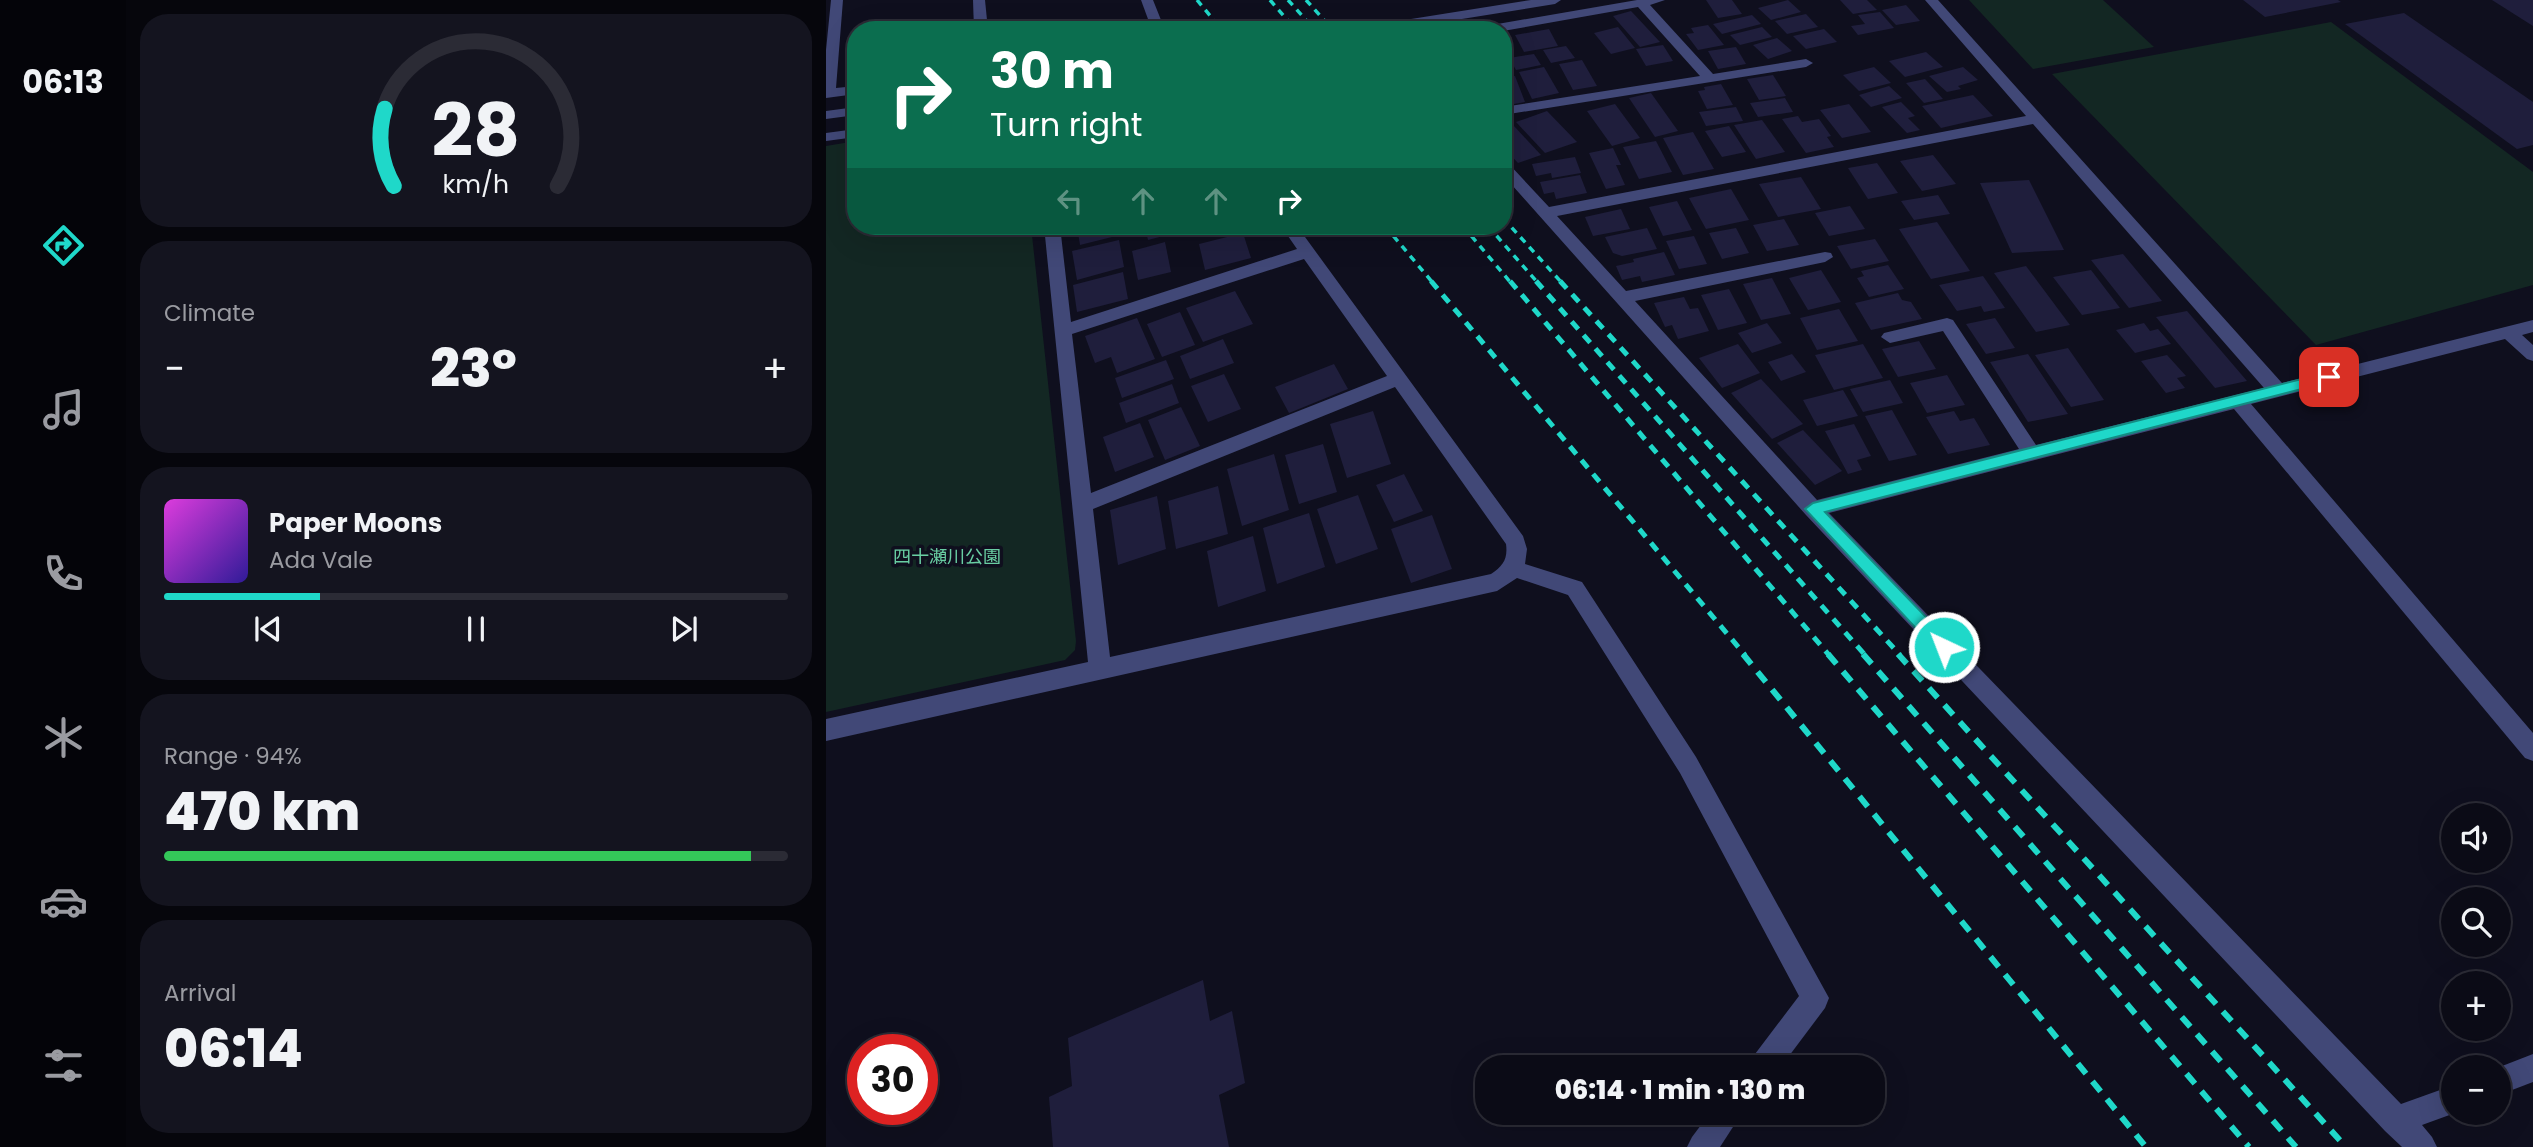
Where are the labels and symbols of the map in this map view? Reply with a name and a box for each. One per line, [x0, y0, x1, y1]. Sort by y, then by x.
pin [2299, 347, 2359, 407]
park label: 四十瀬川公園 [893, 544, 1001, 569]
position arrow [1907, 610, 1981, 684]
speed limit sign: 30 [847, 1034, 938, 1125]

